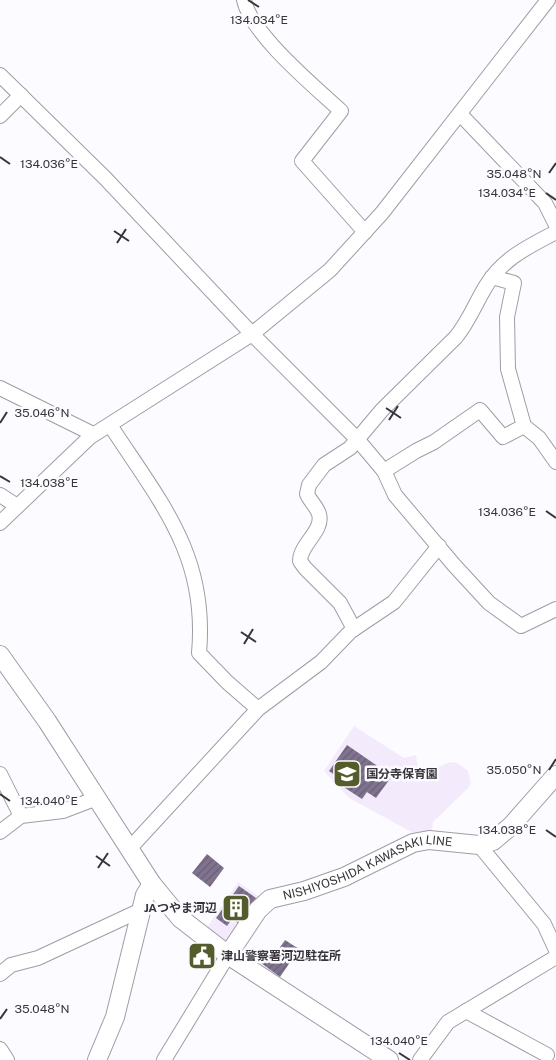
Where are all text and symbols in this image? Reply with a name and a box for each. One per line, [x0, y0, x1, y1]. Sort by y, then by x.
text: 134.034°E [230, 13, 288, 27]
text: 134.036°E [20, 157, 78, 171]
text: 35.048°N [486, 167, 542, 181]
text: 134.034°E [478, 186, 536, 200]
text: 35.046°N [15, 406, 69, 420]
text: 134.038°E [20, 476, 78, 490]
text: 134.036°E [478, 505, 536, 519]
school or university icon: 国分寺保育園 [332, 759, 362, 789]
text: 35.050°N [487, 763, 541, 777]
place label: 国分寺保育園 [366, 767, 438, 781]
text: 134.040°E [20, 794, 78, 808]
text: 134.038°E [478, 823, 536, 837]
street label: NISHIYOSHIDA KAWASAKI LINE [281, 833, 453, 903]
building icon: JAつやま河辺 [221, 893, 251, 923]
place label: JAつやま河辺 [144, 901, 217, 915]
public building icon: 津山警察署河辺駐在所 [187, 941, 217, 971]
place label: 津山警察署河辺駐在所 [221, 949, 341, 963]
text: 35.048°N [14, 1002, 70, 1016]
text: 134.040°E [370, 1034, 428, 1048]

